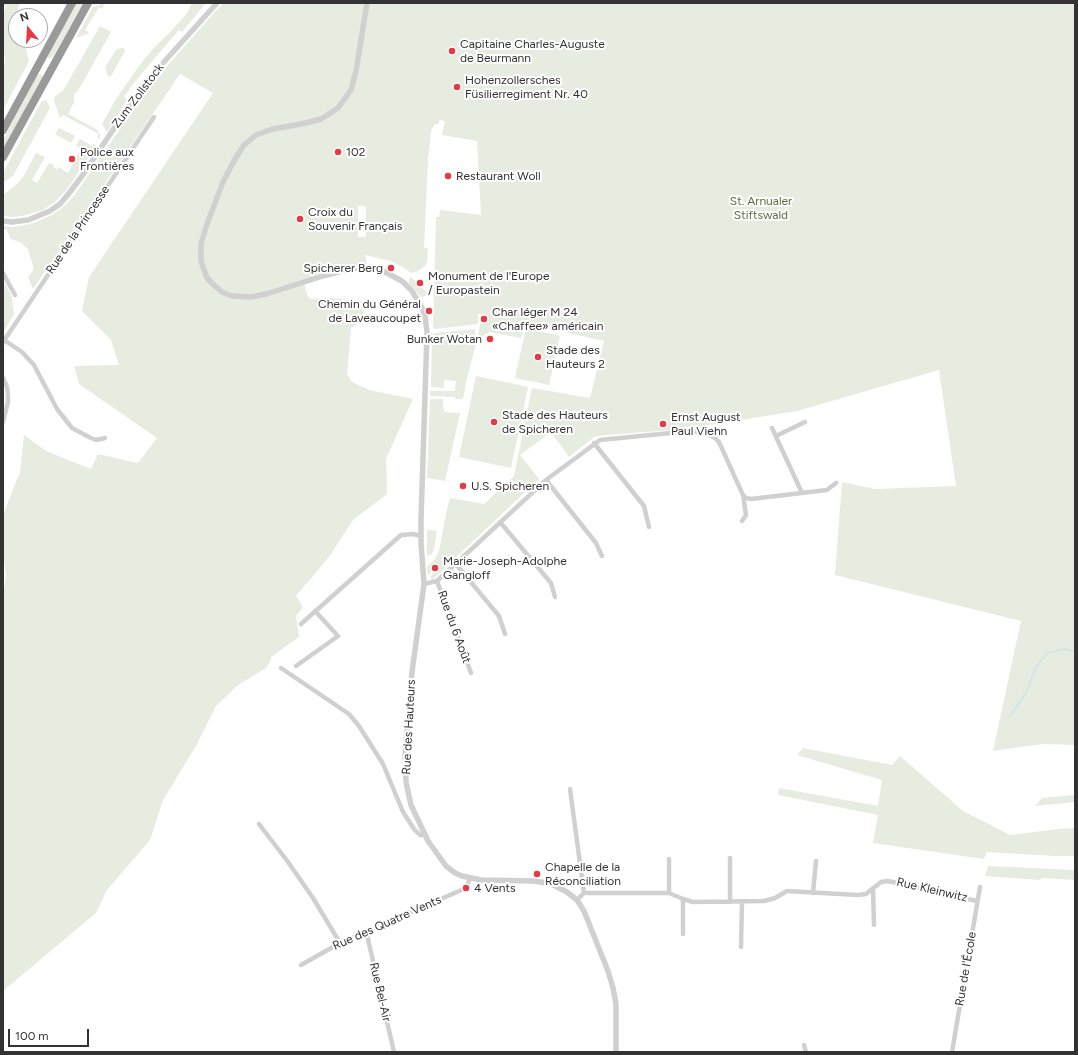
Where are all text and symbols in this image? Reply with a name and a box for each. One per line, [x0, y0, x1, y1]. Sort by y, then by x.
north arrow [8, 8, 48, 48]
text: N [18, 10, 30, 25]
place label: Capitaine Charles-Auguste de Beurmann [460, 37, 605, 65]
marker: Capitaine Charles-Auguste de Beurmann [447, 46, 457, 56]
street label: Zum Zollstock [109, 61, 167, 131]
place label: Hohenzollersches Füsilierregiment Nr. 40 [465, 73, 588, 101]
marker: Hohenzollersches Füsilierregiment Nr. 40 [452, 82, 462, 92]
place label: Police aux Frontières [80, 145, 134, 173]
place label: 102 [346, 145, 365, 159]
marker: 102 [333, 147, 343, 157]
marker: Police aux Frontières [67, 154, 77, 164]
place label: Restaurant Woll [456, 169, 541, 183]
marker: Restaurant Woll [443, 171, 453, 181]
street label: Rue de la Princesse [43, 183, 113, 277]
park label: St. Arnualer Stiftswald [730, 194, 792, 222]
place label: Croix du Souvenir Français [308, 205, 402, 233]
marker: Croix du Souvenir Français [295, 214, 305, 224]
place label: Spicherer Berg [303, 261, 383, 275]
marker: Spicherer Berg [386, 263, 396, 273]
place label: Monument de l'Europe / Europastein [428, 269, 550, 297]
marker: Monument de l'Europe / Europastein [415, 278, 425, 288]
place label: Chemin du Général de Laveaucoupet [318, 297, 421, 325]
place label: Char léger M 24 «Chaffee» américain [492, 305, 603, 333]
marker: Chemin du Général de Laveaucoupet [424, 306, 434, 316]
marker: Char léger M 24 «Chaffee» américain [479, 314, 489, 324]
place label: Bunker Wotan [407, 332, 482, 346]
marker: Bunker Wotan [485, 334, 495, 344]
place label: Stade des Hauteurs 2 [546, 343, 605, 371]
marker: Stade des Hauteurs 2 [533, 352, 543, 362]
place label: Stade des Hauteurs de Spicheren [502, 408, 608, 436]
place label: Ernst August Paul Viehn [671, 410, 741, 438]
marker: Stade des Hauteurs de Spicheren [489, 417, 499, 427]
marker: Ernst August Paul Viehn [658, 419, 668, 429]
place label: U.S. Spicheren [471, 479, 549, 493]
marker: U.S. Spicheren [458, 481, 468, 491]
place label: Marie-Joseph-Adolphe Gangloff [443, 554, 567, 582]
marker: Marie-Joseph-Adolphe Gangloff [430, 563, 440, 573]
street label: Rue du 6 Août [434, 589, 474, 665]
street label: Rue des Hauteurs [399, 679, 419, 775]
place label: Chapelle de la Réconciliation [545, 860, 621, 888]
marker: Chapelle de la Réconciliation [532, 869, 542, 879]
street label: Rue Kleinwitz [895, 875, 969, 905]
place label: 4 Vents [474, 881, 516, 895]
marker: 4 Vents [461, 883, 471, 893]
street label: Rue des Quatre Vents [330, 893, 444, 953]
street label: Rue de l'École [952, 931, 980, 1007]
street label: Rue Bel-Air [366, 961, 394, 1023]
scale bar [10, 1021, 91, 1047]
text: 100 m [15, 1029, 49, 1043]

